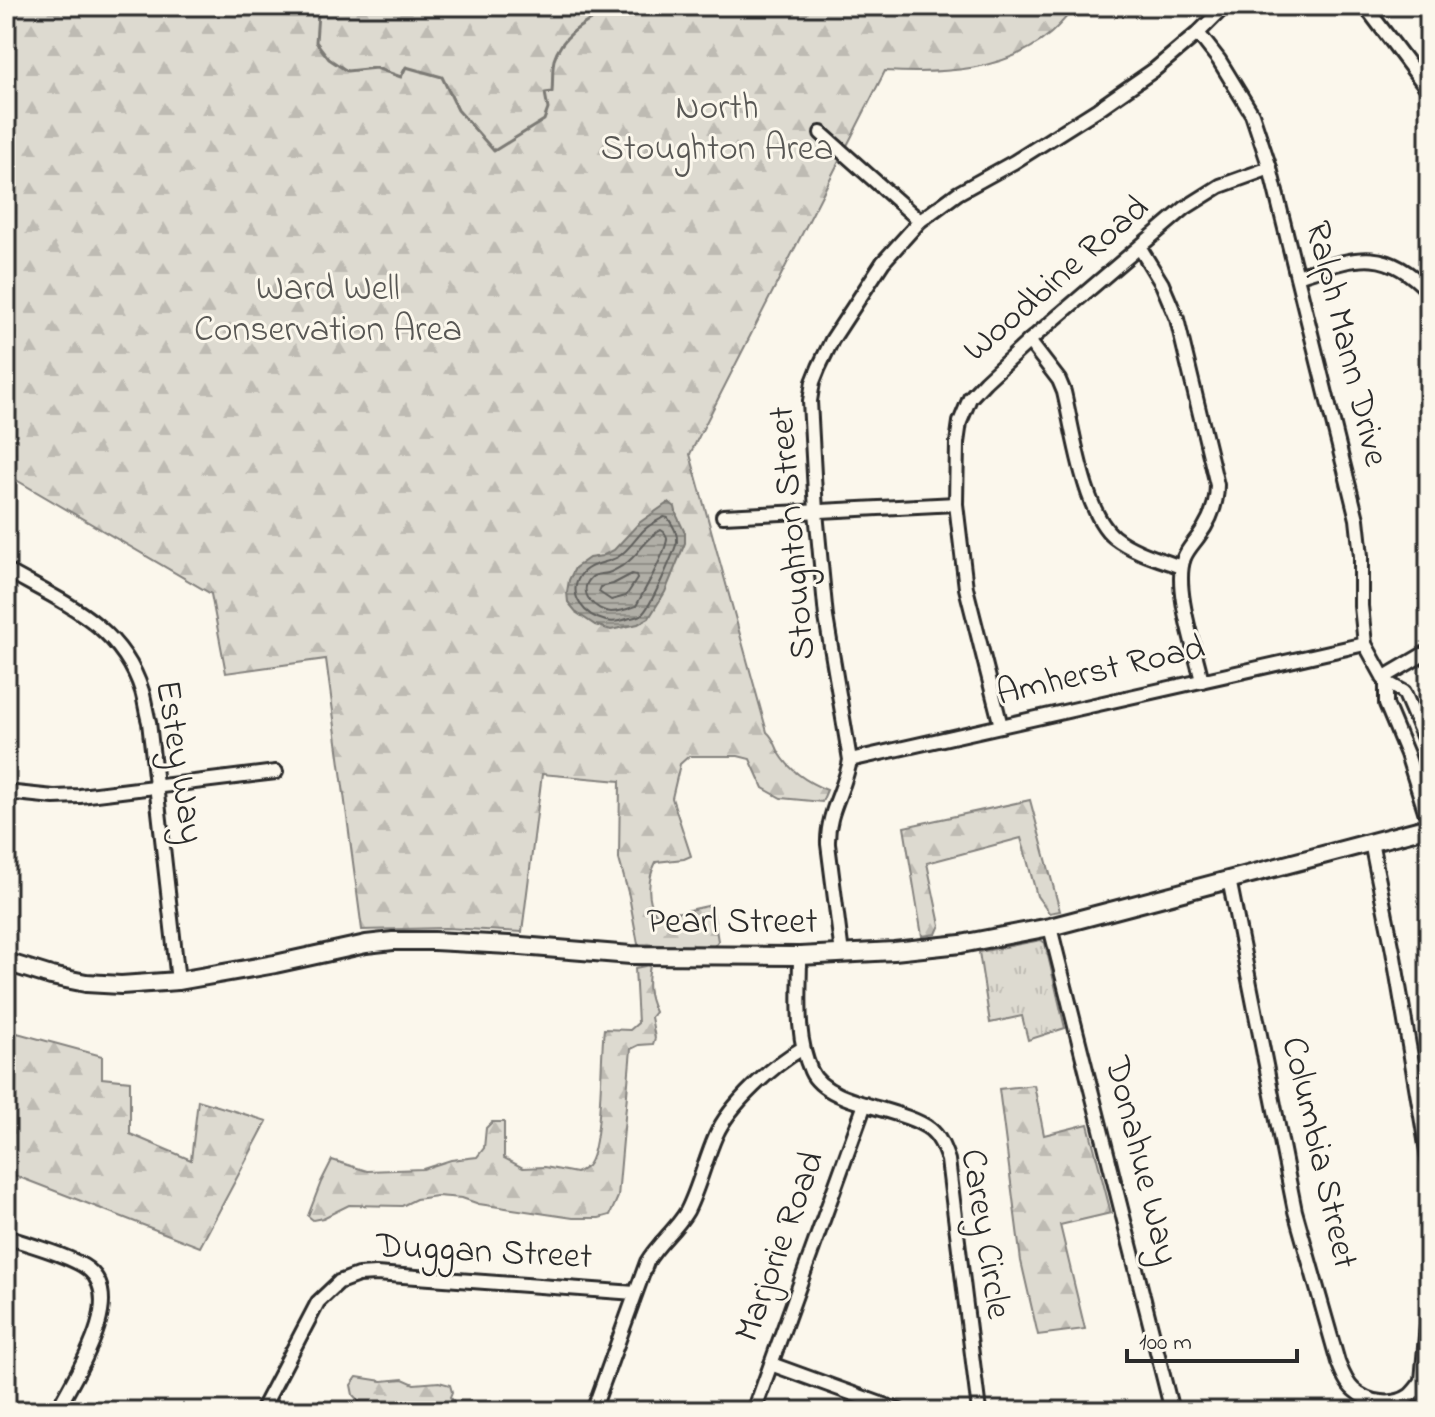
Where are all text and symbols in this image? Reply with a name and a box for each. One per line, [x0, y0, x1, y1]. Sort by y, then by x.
park label: North Stoughton Area [601, 83, 833, 177]
street label: Woodbine Road [952, 184, 1162, 376]
street label: Ralph Mann Drive [1289, 216, 1401, 473]
park label: Ward Well Conservation Area [194, 264, 462, 358]
street label: Stoughton Street [757, 404, 831, 662]
street label: Amherst Road [992, 622, 1210, 722]
street label: Estey Way [139, 676, 217, 848]
street label: Pearl Street [646, 897, 818, 950]
street label: Columbia Street [1266, 1032, 1370, 1274]
street label: Donahue Way [1088, 1051, 1191, 1270]
street label: Marjorie Road [722, 1144, 840, 1350]
street label: Carey Circle [944, 1145, 1024, 1323]
street label: Duggan Street [374, 1221, 593, 1285]
scale bar [1127, 1313, 1297, 1363]
text: 100 m [1139, 1326, 1192, 1361]

